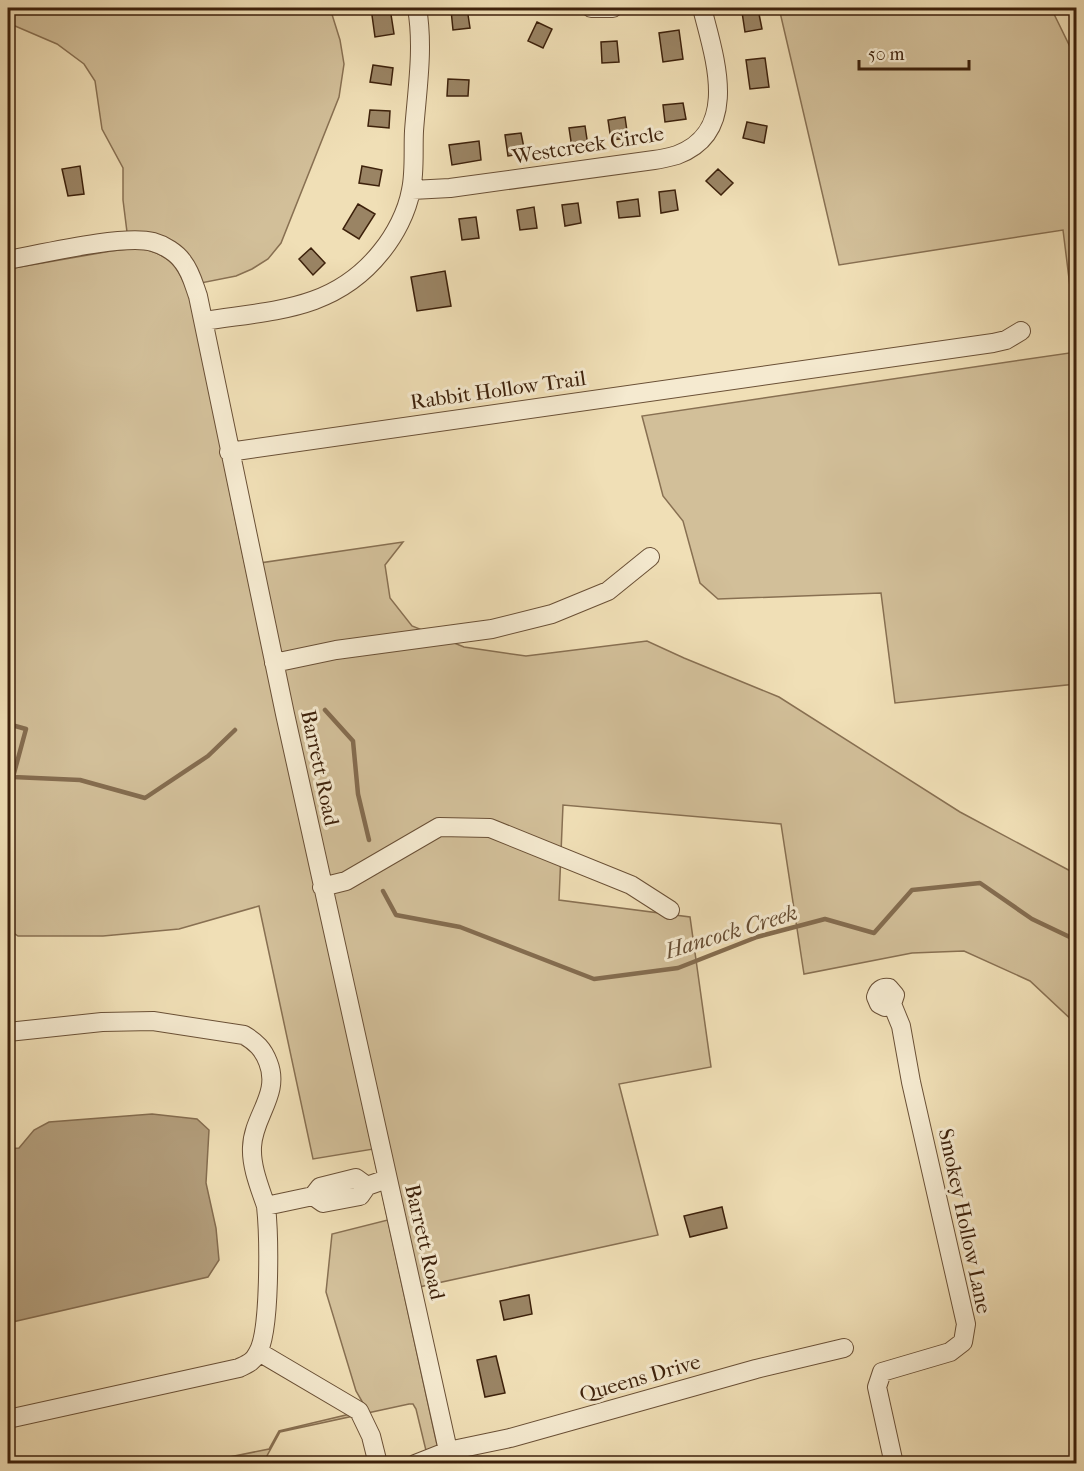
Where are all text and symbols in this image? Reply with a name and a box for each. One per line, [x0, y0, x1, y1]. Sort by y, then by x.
scale bar [859, 33, 968, 71]
text: 50 m [868, 44, 905, 65]
street label: Westcreek Circle [509, 121, 666, 169]
street label: Rabbit Hollow Trail [409, 366, 588, 414]
street label: Barrett Road [296, 708, 344, 829]
water label: Hancock Creek [661, 899, 801, 965]
street label: Smokey Hollow Lane [934, 1126, 996, 1316]
street label: Barrett Road [400, 1182, 450, 1303]
street label: Queens Drive [577, 1349, 703, 1407]

